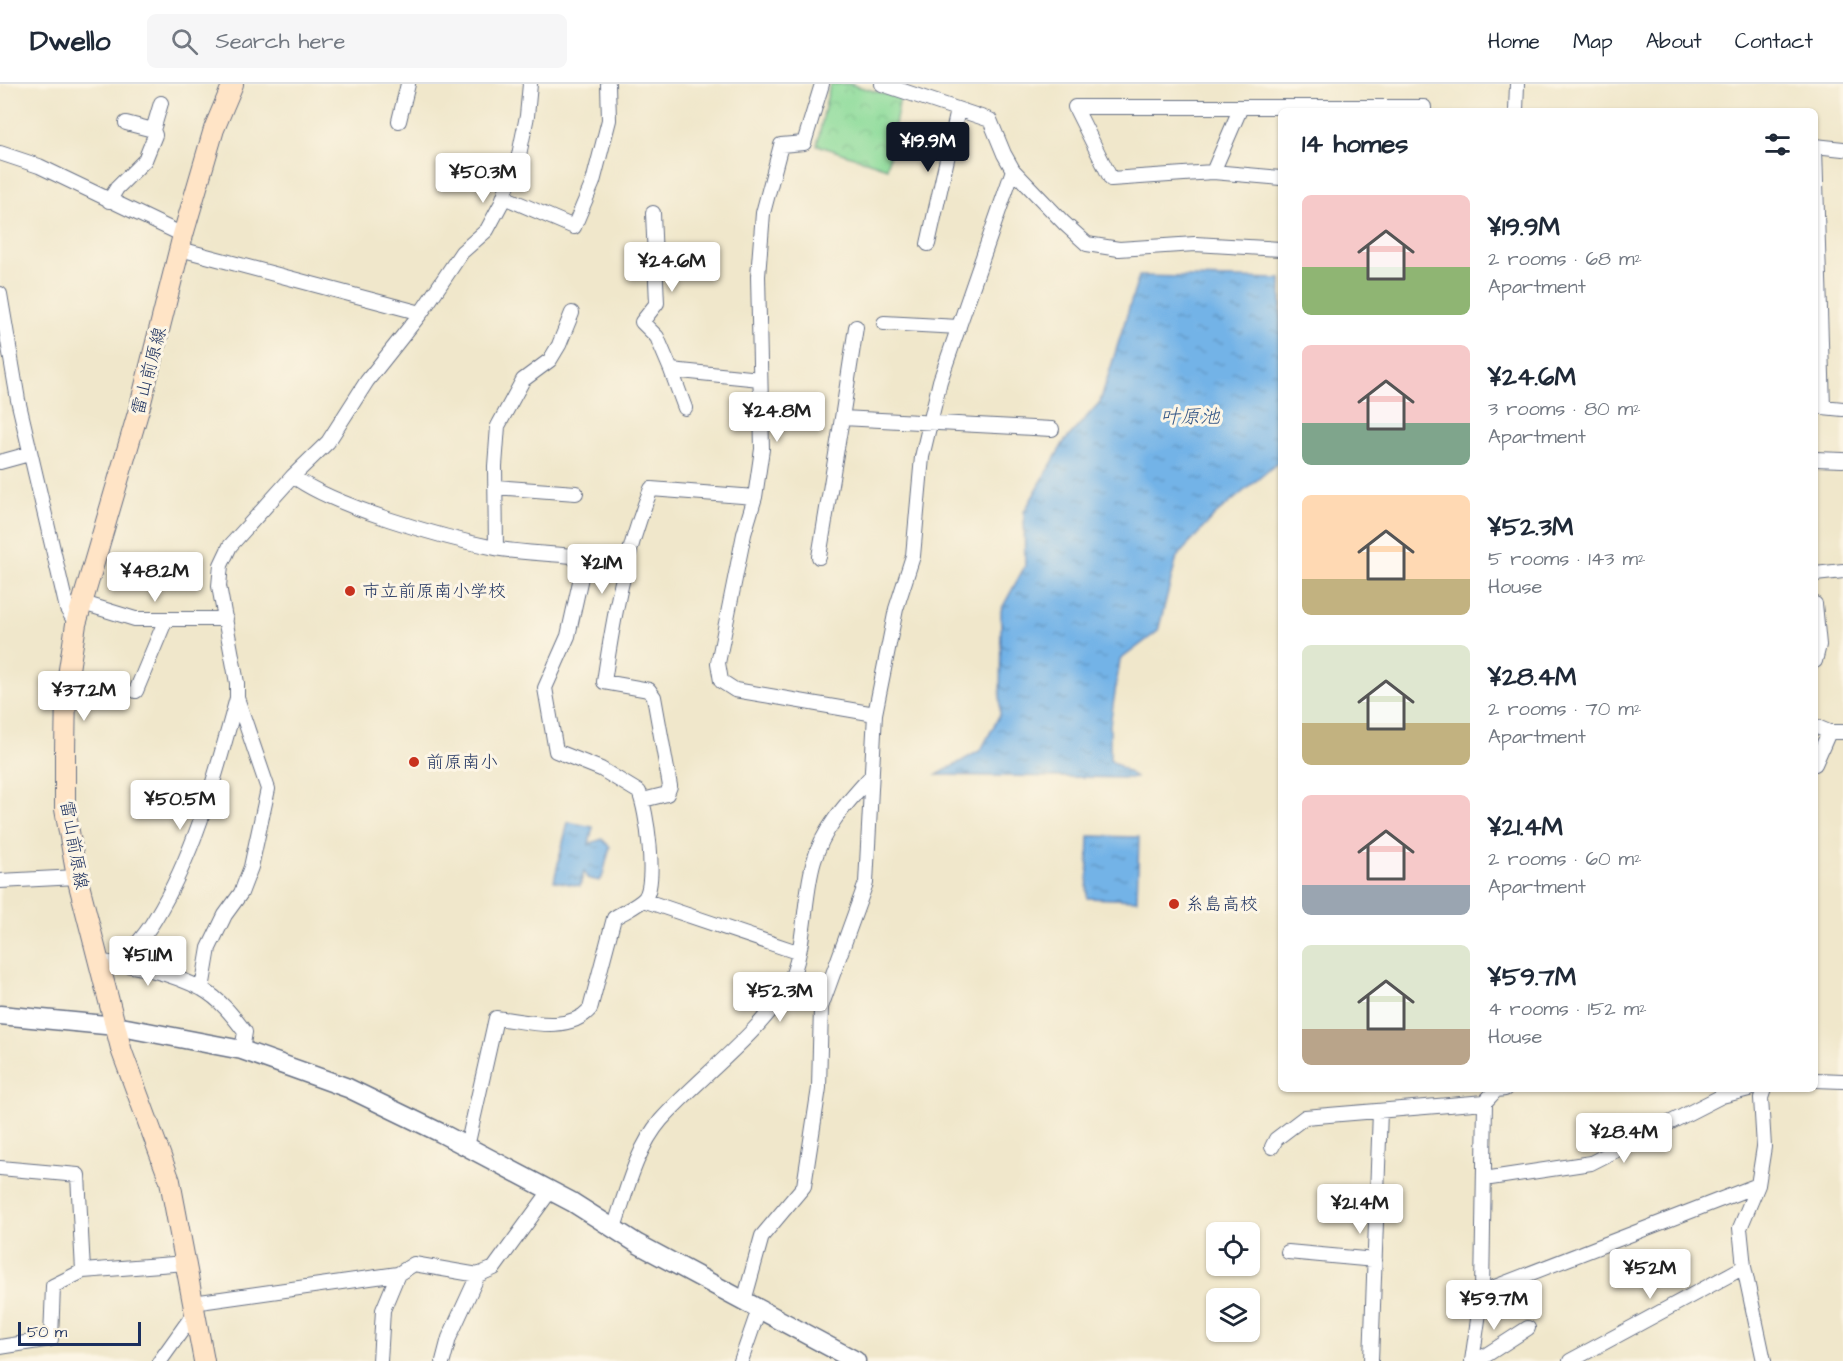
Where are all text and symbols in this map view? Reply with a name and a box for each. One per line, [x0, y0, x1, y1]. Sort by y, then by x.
search box [147, 14, 567, 68]
text: Dwello [30, 22, 111, 61]
icon: search [168, 25, 201, 58]
text: Search here [216, 26, 345, 57]
text: Home [1488, 27, 1540, 56]
text: Map [1573, 27, 1613, 56]
text: About [1646, 27, 1702, 56]
text: Contact [1735, 27, 1813, 56]
pin: ¥19.9M [879, 122, 977, 173]
text: 14 homes [1302, 126, 1408, 162]
text: ¥19.9M [900, 127, 956, 155]
icon: filters [1761, 128, 1794, 161]
pin: ¥50.3M [434, 153, 532, 204]
text: ¥50.3M [450, 158, 517, 186]
text: ¥19.9M [1488, 209, 1560, 245]
icon: home [1350, 219, 1422, 291]
pin: ¥24.6M [623, 242, 721, 293]
text: 2 rooms · 68 m² [1488, 245, 1642, 273]
text: ¥24.6M [638, 247, 706, 275]
text: Apartment [1488, 273, 1586, 301]
street label: 雷山前原線 [125, 324, 173, 418]
text: ¥24.6M [1488, 359, 1576, 395]
icon: home [1350, 369, 1422, 441]
pin: ¥24.8M [728, 392, 826, 443]
text: 3 rooms · 80 m² [1488, 395, 1641, 423]
text: ¥24.8M [743, 397, 811, 425]
water label: 叶原池 [1160, 403, 1221, 431]
text: Apartment [1488, 423, 1586, 451]
text: ¥52.3M [1488, 509, 1574, 545]
icon: home [1350, 519, 1422, 591]
pin: ¥21M [566, 544, 638, 595]
text: 5 rooms · 143 m² [1488, 545, 1646, 573]
text: ¥21M [581, 549, 623, 577]
pin: ¥48.2M [106, 552, 204, 603]
text: ¥48.2M [121, 557, 189, 585]
text: House [1488, 573, 1542, 601]
place label: 市立前原南小学校 [362, 579, 506, 604]
marker: 市立前原南小学校 [343, 584, 357, 598]
text: ¥28.4M [1488, 659, 1577, 695]
icon: home [1350, 669, 1422, 741]
pin: ¥37.2M [35, 671, 133, 722]
text: ¥37.2M [52, 676, 116, 704]
text: 2 rooms · 70 m² [1488, 695, 1641, 723]
text: Apartment [1488, 723, 1586, 751]
place label: 前原南小 [426, 750, 498, 775]
marker: 前原南小 [407, 755, 421, 769]
pin: ¥50.5M [131, 780, 229, 831]
text: ¥50.5M [145, 785, 215, 813]
street label: 雷山前原線 [54, 799, 94, 891]
text: ¥21.4M [1488, 809, 1563, 845]
icon: home [1350, 819, 1422, 891]
text: 2 rooms · 60 m² [1488, 845, 1642, 873]
text: Apartment [1488, 873, 1586, 901]
place label: 糸島高校 [1186, 892, 1258, 917]
marker: 糸島高校 [1167, 897, 1181, 911]
pin: ¥51.1M [99, 936, 197, 987]
text: ¥51.1M [123, 941, 173, 969]
text: ¥59.7M [1488, 959, 1576, 995]
icon: home [1350, 969, 1422, 1041]
pin: ¥52.3M [731, 972, 829, 1023]
text: ¥52.3M [747, 977, 813, 1005]
text: 4 rooms · 152 m² [1488, 995, 1647, 1023]
text: House [1488, 1023, 1542, 1051]
pin: ¥28.4M [1575, 1113, 1673, 1164]
text: ¥28.4M [1590, 1118, 1658, 1146]
pin: ¥21.4M [1311, 1184, 1409, 1235]
text: ¥21.4M [1331, 1189, 1389, 1217]
map controls [1206, 1222, 1260, 1342]
button: locate [1206, 1222, 1260, 1276]
pin: ¥52M [1614, 1249, 1686, 1300]
text: ¥52M [1624, 1254, 1676, 1282]
pin: ¥59.7M [1445, 1280, 1543, 1331]
text: ¥59.7M [1460, 1285, 1528, 1313]
button: layers [1206, 1288, 1260, 1342]
scale bar [18, 1319, 141, 1346]
text: 50 m [27, 1321, 67, 1343]

